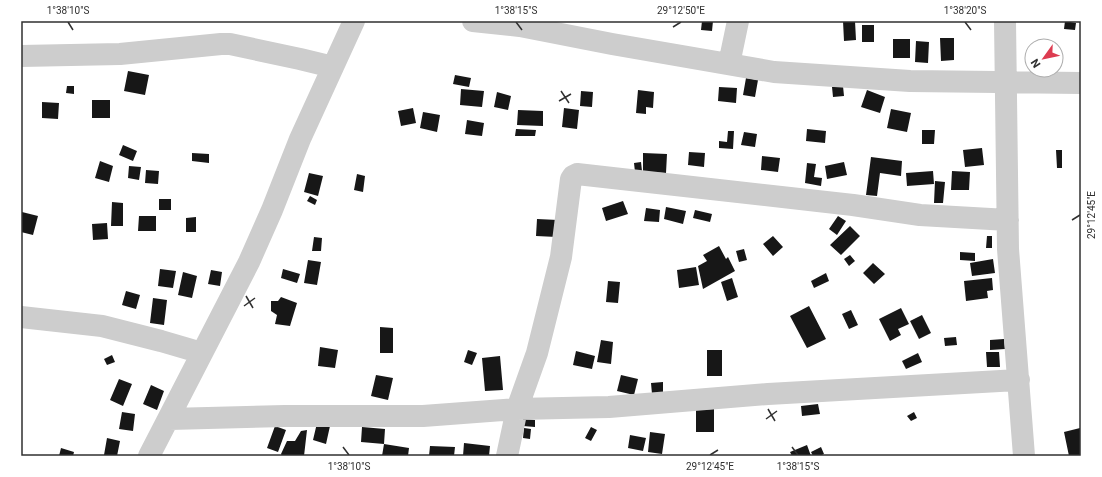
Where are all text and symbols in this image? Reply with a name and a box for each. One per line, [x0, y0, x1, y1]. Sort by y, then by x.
text: 1°38'10"S [47, 5, 89, 16]
text: 1°38'15"S [495, 5, 537, 16]
text: 29°12'50"E [657, 5, 705, 16]
text: 1°38'20"S [944, 5, 986, 16]
north arrow [1024, 38, 1064, 78]
text: N [1028, 56, 1044, 70]
text: 29°12'45"E [1086, 191, 1097, 239]
text: 1°38'10"S [328, 461, 370, 472]
text: 29°12'45"E [686, 461, 734, 472]
text: 1°38'15"S [777, 461, 819, 472]

